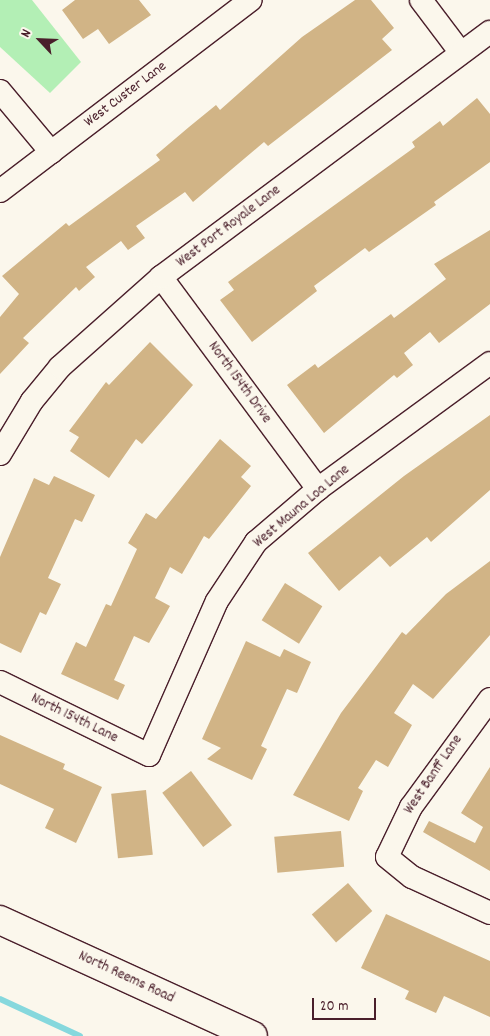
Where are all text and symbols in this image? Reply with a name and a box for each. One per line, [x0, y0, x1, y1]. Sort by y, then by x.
north arrow [15, 15, 65, 65]
text: N [16, 26, 37, 41]
street label: West Custer Lane [81, 58, 171, 132]
street label: West Port Royale Lane [173, 182, 285, 272]
street label: North 154th Drive [203, 339, 275, 427]
street label: West Mauna Loa Lane [250, 461, 354, 553]
street label: North 154th Lane [28, 690, 120, 748]
street label: West Banff Lane [401, 732, 467, 818]
street label: North Reems Road [75, 948, 177, 1008]
scale bar [315, 988, 379, 1020]
text: 20 m [320, 996, 348, 1018]

